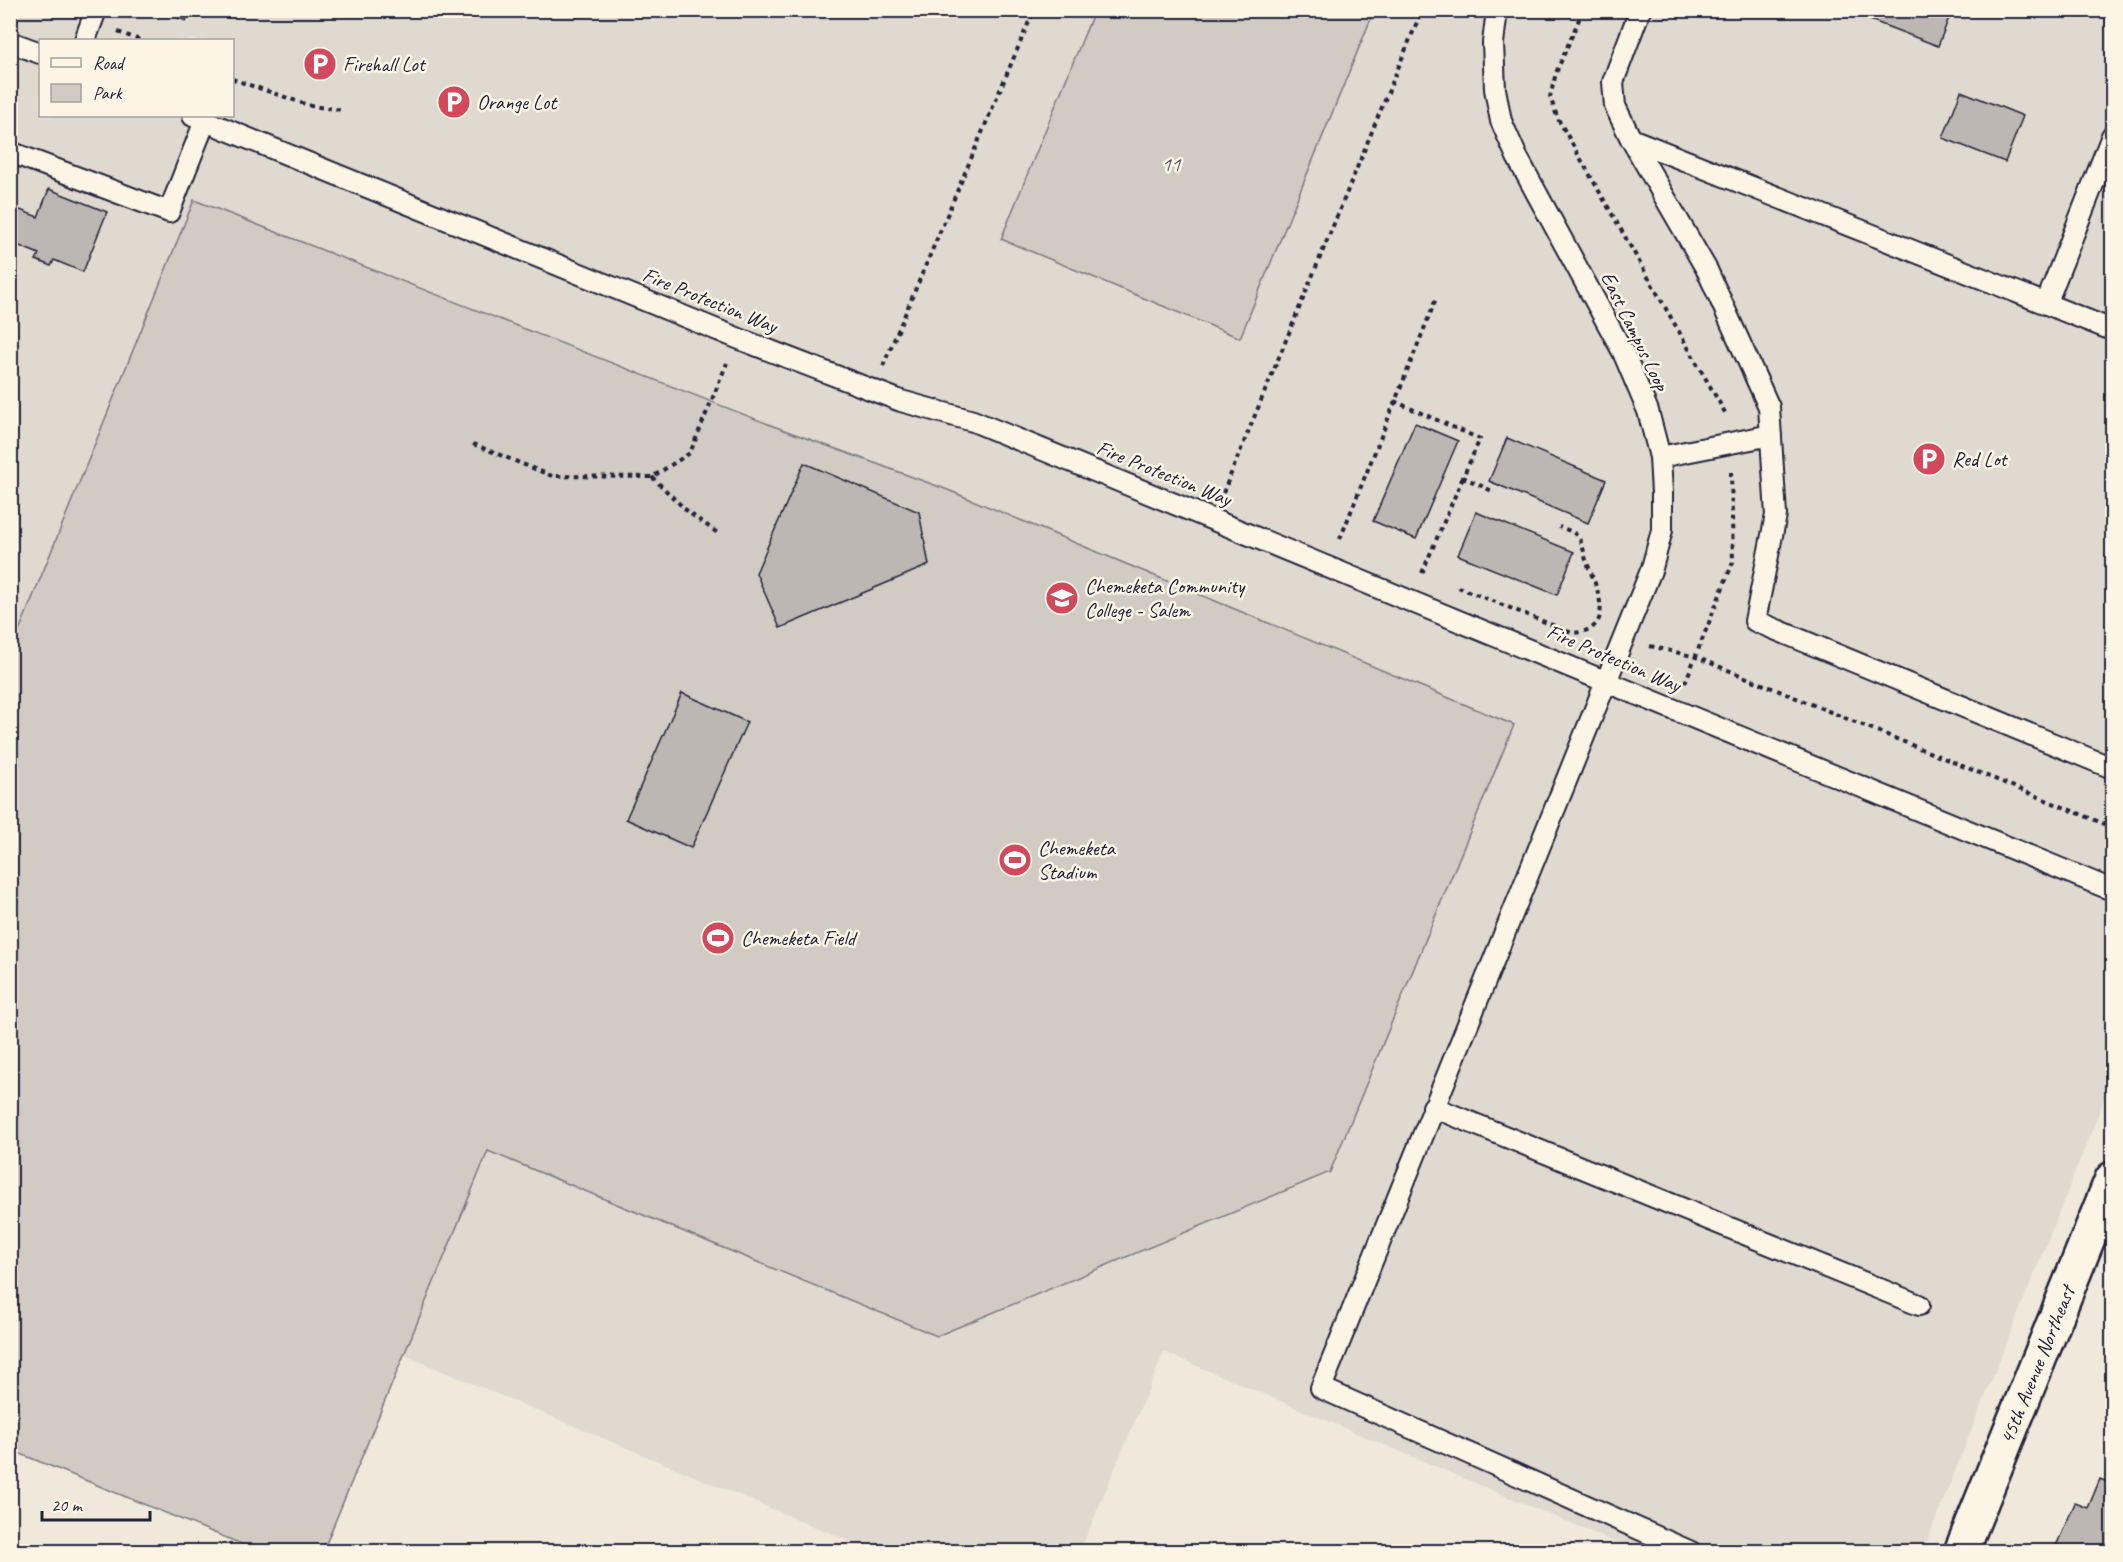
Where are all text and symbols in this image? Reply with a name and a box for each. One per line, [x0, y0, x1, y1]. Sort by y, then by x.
legend [39, 39, 234, 117]
parking icon: Firehall Lot [302, 46, 338, 82]
place label: Firehall Lot [343, 51, 427, 77]
text: Road [93, 52, 126, 74]
text: Park [93, 82, 123, 104]
parking icon: Orange Lot [436, 84, 472, 120]
place label: Orange Lot [477, 89, 558, 115]
park label: 11 [1162, 151, 1182, 177]
street label: Fire Protection Way [639, 261, 783, 339]
street label: East Campus Loop [1595, 267, 1676, 397]
street label: Fire Protection Way [1093, 434, 1237, 512]
parking icon: Red Lot [1911, 441, 1947, 477]
place label: Red Lot [1952, 446, 2009, 472]
place label: Chemeketa Community College - Salem [1085, 573, 1246, 623]
school or university icon: Chemeketa Community College - Salem [1044, 580, 1080, 616]
street label: Fire Protection Way [1543, 618, 1686, 699]
place label: Chemeketa Stadium [1038, 835, 1117, 885]
sports icon: Chemeketa Stadium [997, 842, 1033, 878]
sports icon: Chemeketa Field [700, 920, 736, 956]
place label: Chemeketa Field [741, 925, 858, 951]
street label: 45th Avenue Northeast [1994, 1280, 2082, 1448]
scale bar [42, 1484, 150, 1522]
text: 20 m [51, 1494, 84, 1516]

